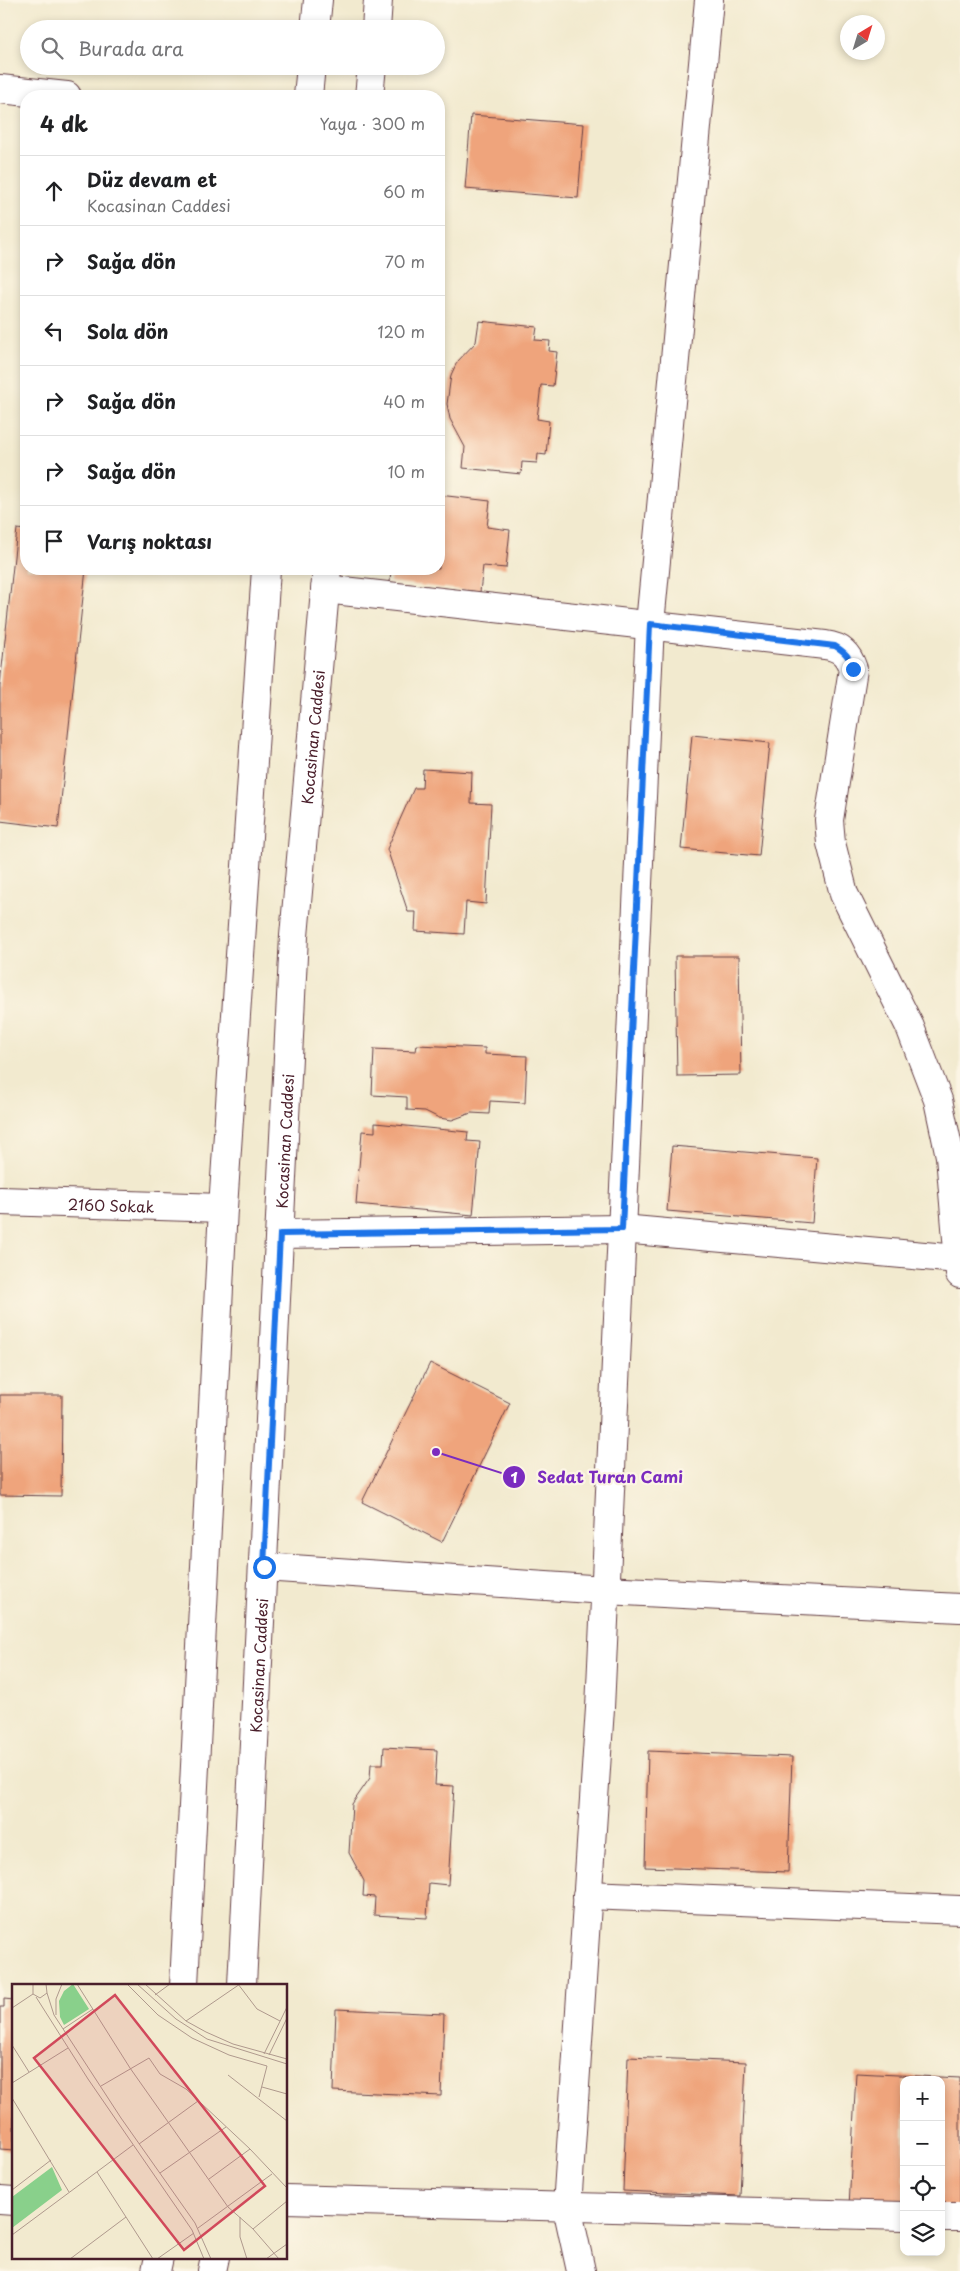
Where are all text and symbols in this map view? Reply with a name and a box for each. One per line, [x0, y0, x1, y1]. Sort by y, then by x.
north arrow [840, 15, 885, 60]
search box [20, 20, 445, 75]
icon: search [38, 34, 66, 62]
text: Burada ara [78, 34, 183, 62]
text: 4 dk [40, 107, 88, 139]
text: Yaya · 300 m [320, 111, 425, 135]
text: Düz devam et [87, 165, 217, 193]
icon: ahead [40, 177, 68, 205]
text: 60 m [383, 179, 425, 203]
text: Kocasinan Caddesi [87, 193, 231, 217]
icon: right [40, 247, 68, 275]
text: Sağa dön [87, 247, 176, 275]
text: 70 m [385, 249, 425, 273]
icon: left [40, 317, 68, 345]
text: Sola dön [87, 317, 168, 345]
text: 120 m [378, 319, 425, 343]
icon: right [40, 387, 68, 415]
text: Sağa dön [87, 387, 176, 415]
text: 40 m [383, 389, 425, 413]
icon: right [40, 457, 68, 485]
text: Sağa dön [87, 457, 176, 485]
text: 10 m [388, 459, 425, 483]
icon: arrive [40, 527, 68, 555]
text: Varış noktası [87, 527, 212, 555]
route end [842, 658, 865, 681]
street label: Kocasinan Caddesi [294, 669, 329, 805]
street label: Kocasinan Caddesi [269, 1073, 299, 1209]
street label: 2160 Sokak [67, 1192, 155, 1217]
callout: Sedat Turan Cami [501, 1462, 693, 1493]
text: Sedat Turan Cami [537, 1464, 683, 1488]
text: 1 [510, 1465, 518, 1488]
route start [253, 1556, 276, 1579]
street label: Kocasinan Caddesi [243, 1598, 273, 1733]
inset map [12, 1984, 288, 2258]
map controls [900, 2076, 945, 2256]
button: + [900, 2076, 945, 2121]
button: − [900, 2121, 945, 2166]
button: locate [900, 2166, 945, 2211]
button: layers [900, 2211, 945, 2256]

